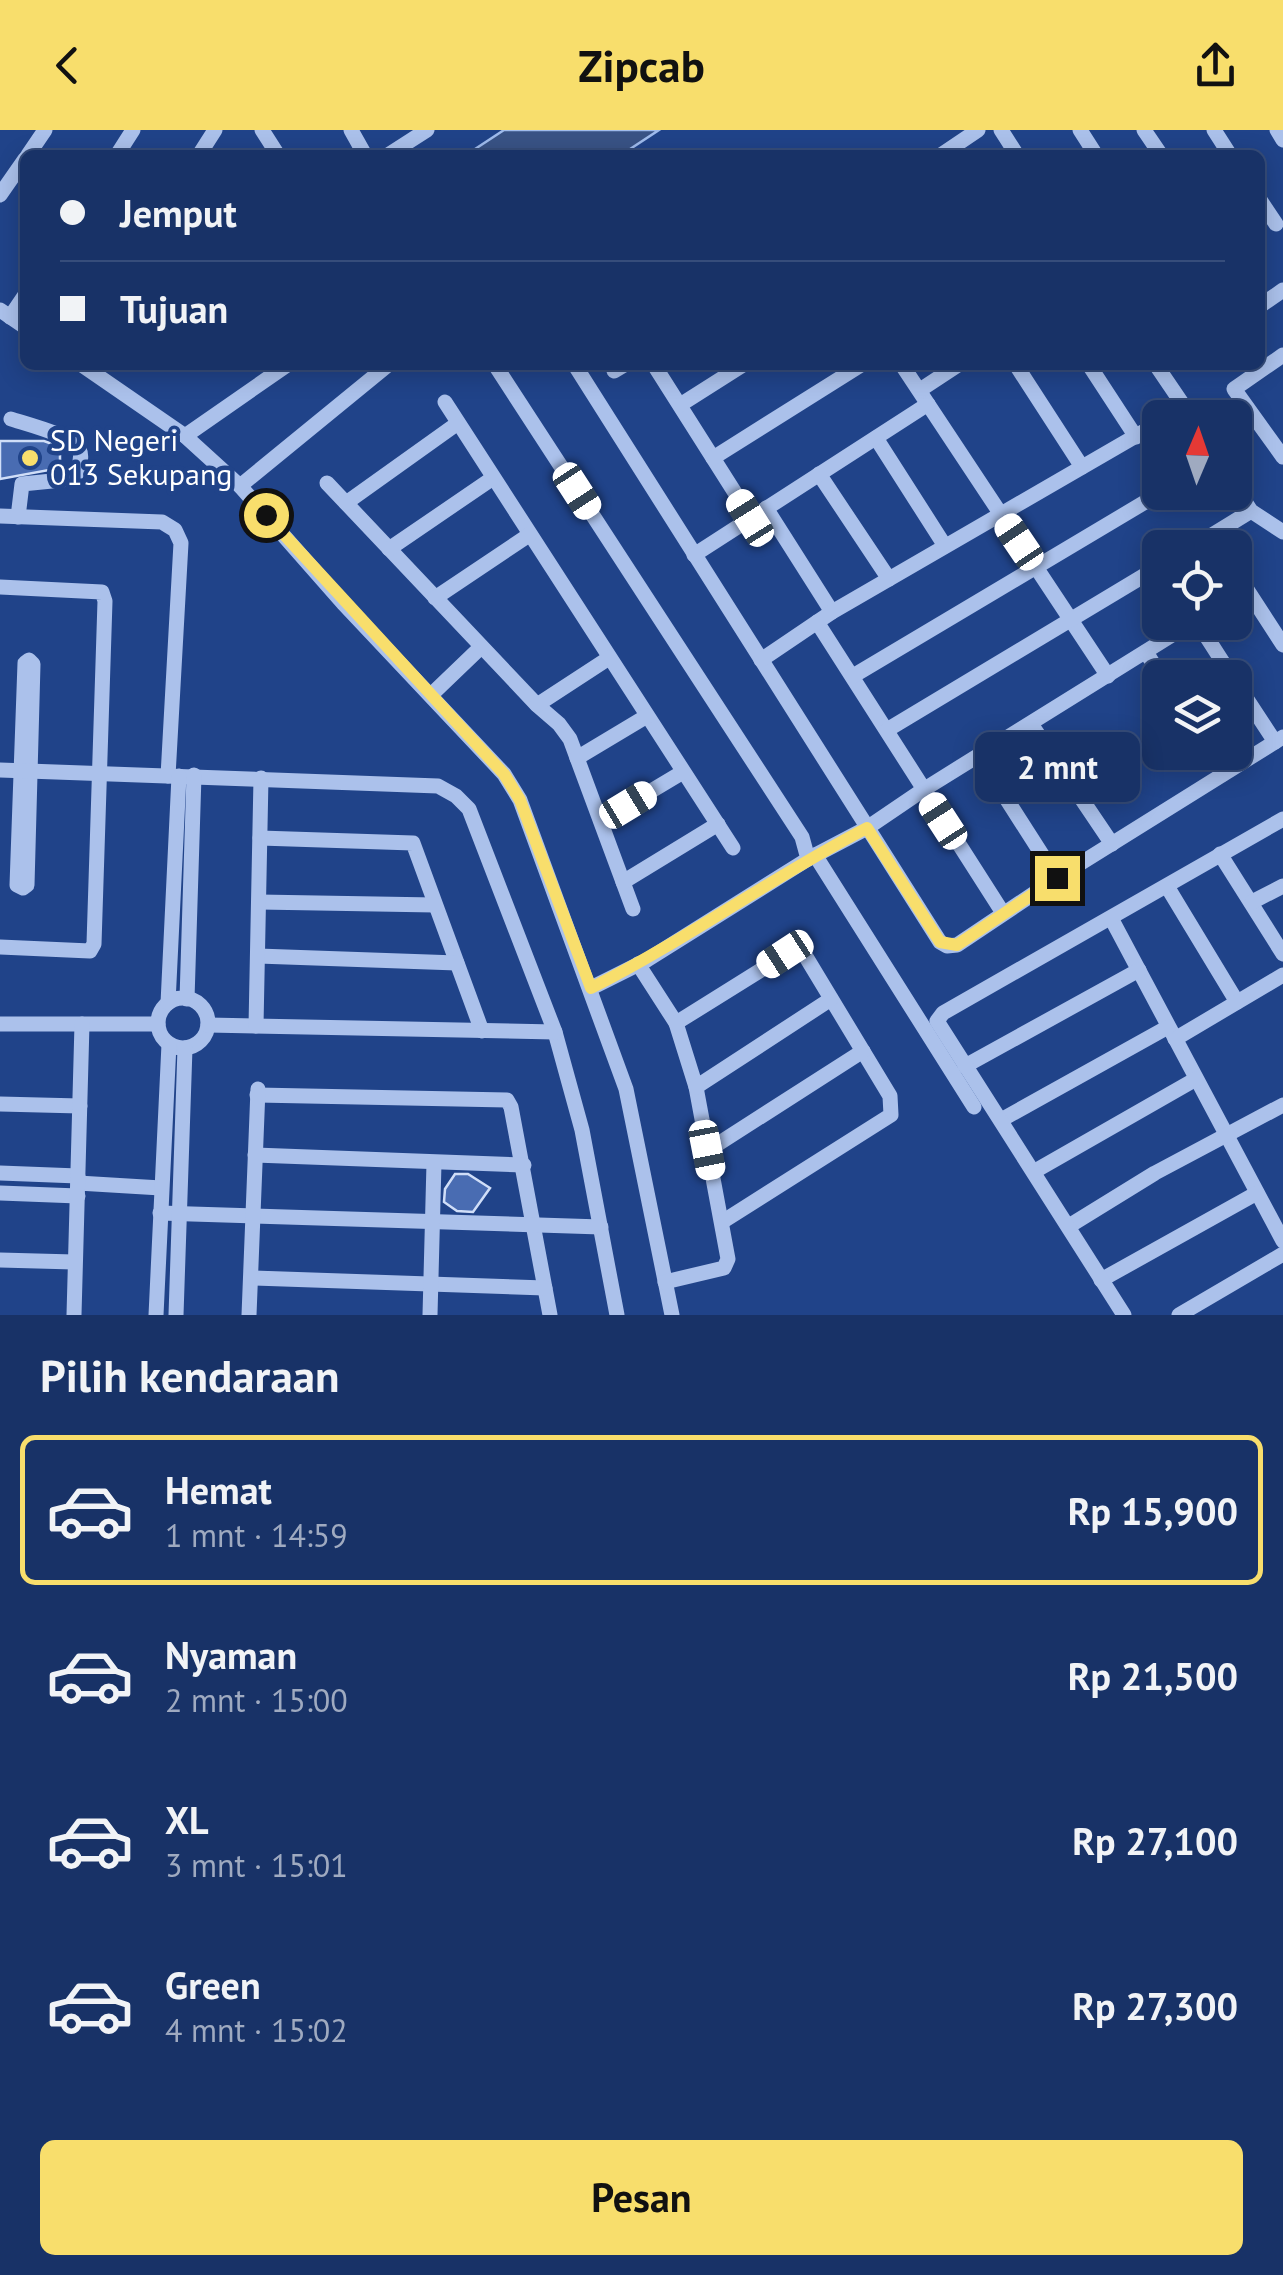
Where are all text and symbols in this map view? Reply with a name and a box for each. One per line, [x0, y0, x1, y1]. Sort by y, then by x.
text: Zipcab [578, 36, 705, 94]
icon: back [40, 38, 95, 93]
icon: share [1188, 38, 1243, 93]
text: Jemput [120, 188, 237, 237]
text: Tujuan [120, 284, 228, 333]
north arrow [1142, 400, 1252, 510]
map controls [1142, 400, 1252, 770]
place label: SD Negeri 013 Sekupang [50, 420, 232, 493]
marker: SD Negeri 013 Sekupang [19, 447, 41, 469]
car [548, 458, 606, 524]
car [721, 485, 779, 551]
route start [244, 493, 289, 538]
car [990, 509, 1048, 575]
button: locate [1142, 530, 1252, 640]
button: layers [1142, 660, 1252, 770]
callout: 2 mnt [974, 733, 1140, 803]
text: 2 mnt [1017, 746, 1098, 788]
car [595, 777, 661, 833]
car [914, 788, 972, 854]
route end [1035, 856, 1080, 901]
car [752, 925, 818, 983]
car [687, 1118, 727, 1182]
text: Pilih kendaraan [40, 1346, 340, 1404]
icon: car [45, 1465, 135, 1555]
text: Hemat [165, 1465, 272, 1514]
text: Rp 15,900 [1068, 1486, 1238, 1535]
text: 1 mnt · 14:59 [165, 1514, 348, 1556]
icon: car [45, 1630, 135, 1720]
text: Nyaman [165, 1630, 297, 1679]
text: Rp 21,500 [1068, 1651, 1238, 1700]
text: 2 mnt · 15:00 [165, 1679, 348, 1721]
icon: car [45, 1795, 135, 1885]
text: XL [165, 1795, 209, 1844]
text: Rp 27,100 [1072, 1816, 1238, 1865]
text: 3 mnt · 15:01 [165, 1844, 348, 1886]
icon: car [45, 1960, 135, 2050]
text: Green [165, 1960, 261, 2009]
text: Rp 27,300 [1072, 1981, 1238, 2030]
text: 4 mnt · 15:02 [165, 2009, 348, 2051]
button: Pesan [40, 2140, 1243, 2255]

